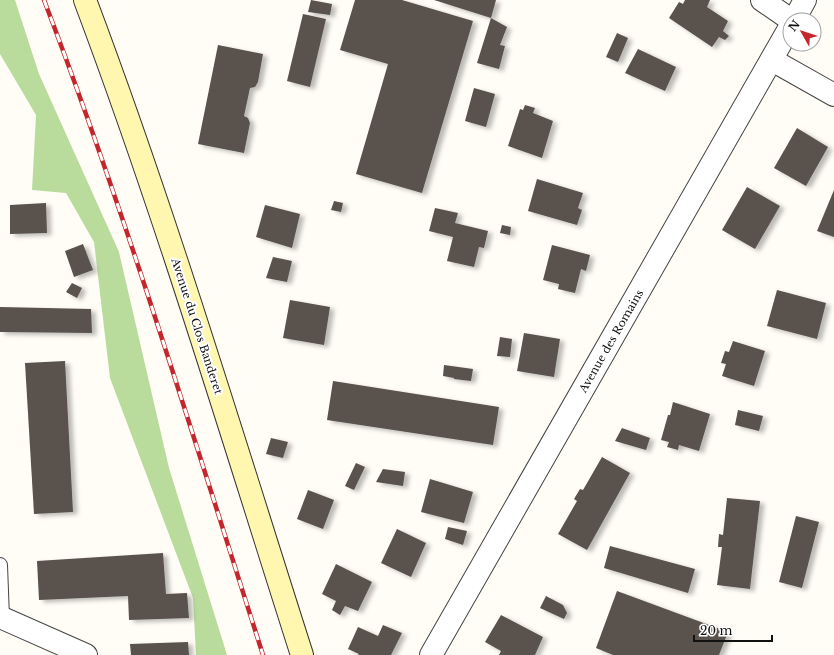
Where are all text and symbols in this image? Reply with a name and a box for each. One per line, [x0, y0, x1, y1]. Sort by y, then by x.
north arrow [782, 12, 822, 52]
text: N [786, 17, 803, 34]
street label: Avenue du Clos Banderet [168, 255, 226, 397]
street label: Avenue des Romains [575, 287, 646, 396]
scale bar [694, 617, 772, 643]
text: 20 m [700, 623, 732, 638]

